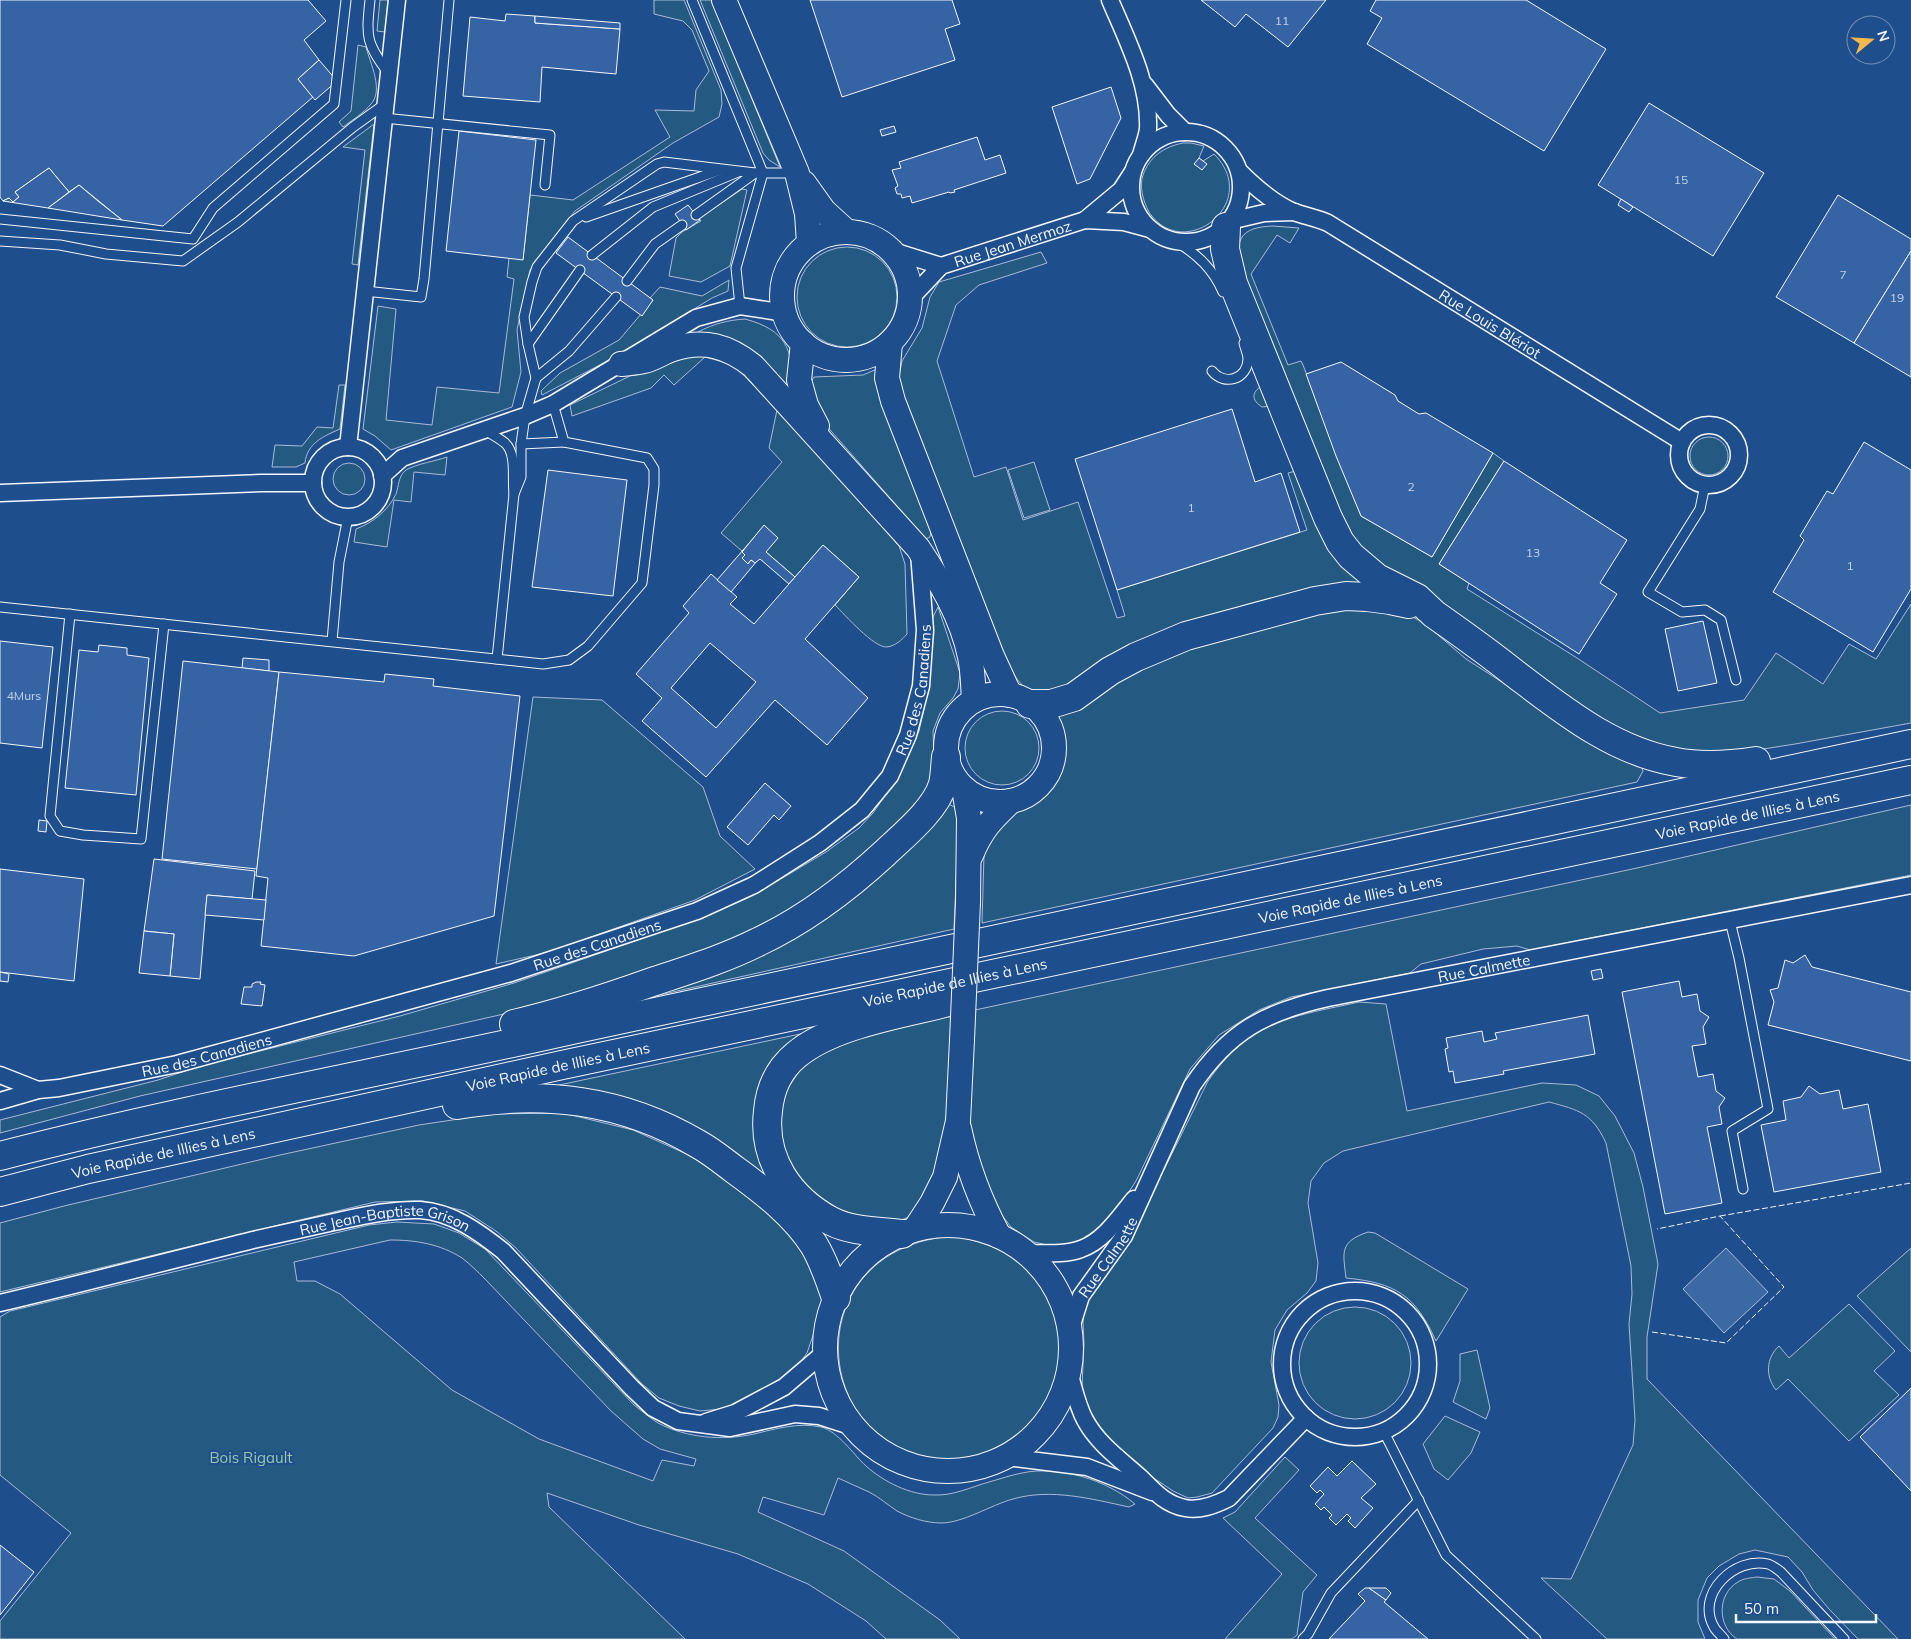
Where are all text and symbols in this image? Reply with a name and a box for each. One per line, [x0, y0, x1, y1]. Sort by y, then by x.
house number: 11 [1275, 13, 1289, 28]
north arrow [1846, 15, 1896, 65]
text: N [1873, 28, 1894, 44]
house number: 15 [1674, 172, 1688, 187]
street label: Rue Jean Mermoz [952, 215, 1074, 271]
house number: 7 [1839, 267, 1847, 282]
street label: Rue Louis Blériot [1436, 285, 1545, 362]
house number: 19 [1890, 290, 1904, 305]
house number: 2 [1407, 479, 1415, 494]
house number: 1 [1187, 500, 1195, 515]
house number: 13 [1526, 545, 1540, 560]
house number: 1 [1846, 558, 1854, 573]
street label: Rue des Canadiens [891, 624, 935, 758]
house number: 4Murs [7, 688, 41, 703]
street label: Voie Rapide de Illies à Lens [1654, 786, 1841, 843]
street label: Voie Rapide de Illies à Lens [1257, 870, 1444, 927]
street label: Rue des Canadiens [531, 914, 663, 974]
street label: Rue Calmette [1436, 950, 1532, 986]
street label: Voie Rapide de Illies à Lens [861, 953, 1049, 1011]
street label: Rue des Canadiens [140, 1029, 274, 1080]
street label: Voie Rapide de Illies à Lens [464, 1037, 652, 1095]
street label: Voie Rapide de Illies à Lens [69, 1123, 257, 1182]
text: Rue Jean-Baptiste Grison [298, 1200, 474, 1239]
street label: Rue Calmette [1074, 1214, 1141, 1301]
street label: Rue Jean-Baptiste Grison [297, 1222, 471, 1240]
park label: Bois Rigault [209, 1448, 293, 1467]
scale bar [1736, 1592, 1876, 1624]
text: 50 m [1744, 1599, 1779, 1618]

